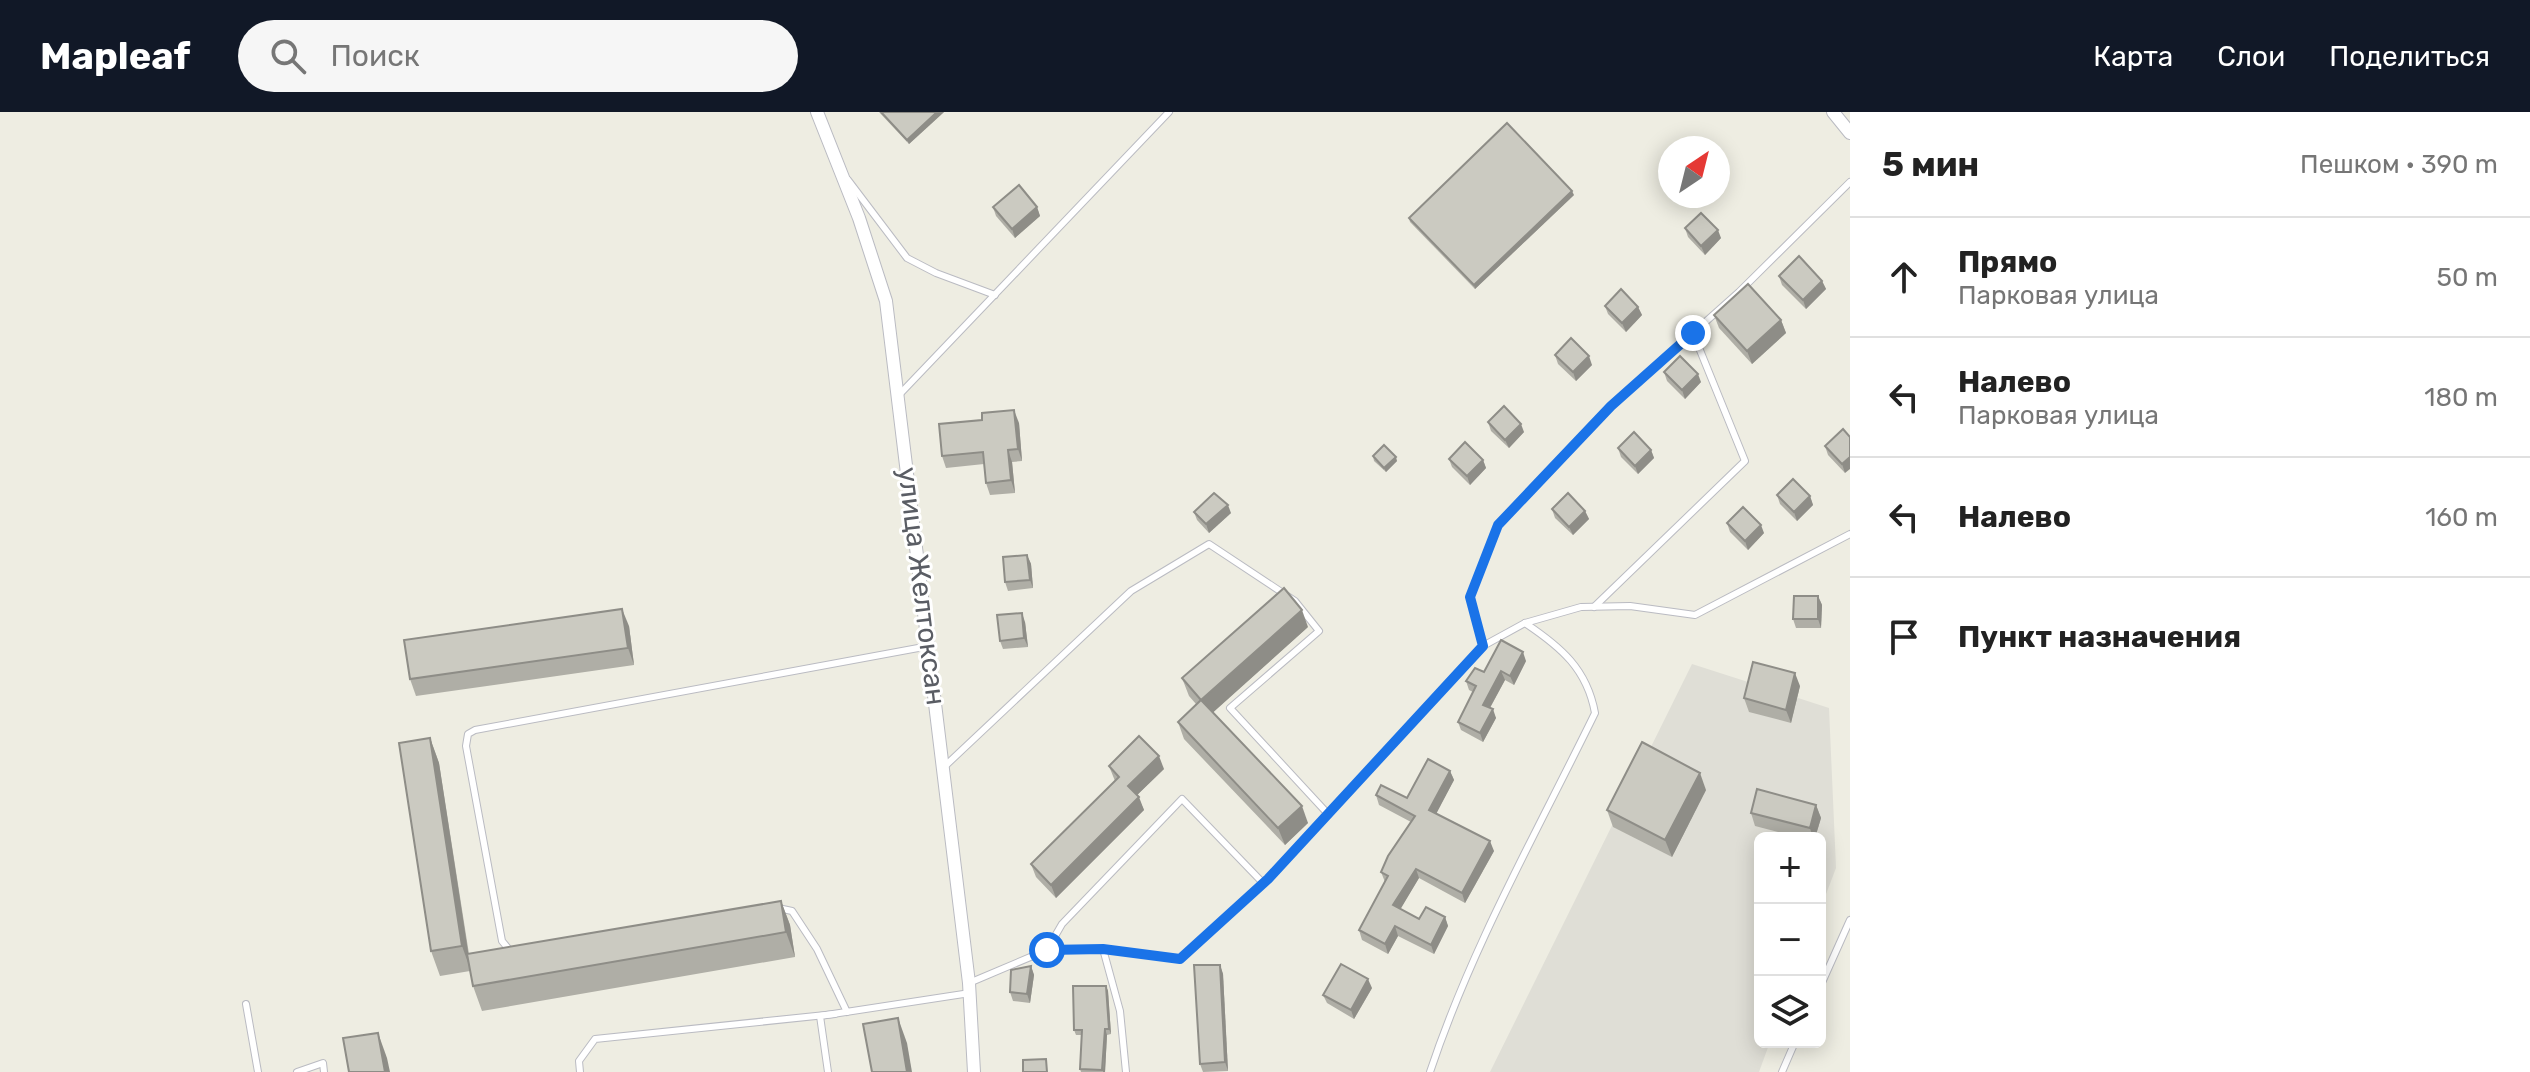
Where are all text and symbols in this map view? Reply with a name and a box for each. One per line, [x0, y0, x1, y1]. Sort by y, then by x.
search box [238, 20, 798, 92]
text: Mapleaf [40, 33, 190, 79]
icon: search [266, 34, 310, 78]
text: Поиск [330, 38, 420, 74]
text: Карта [2093, 40, 2173, 73]
text: Слои [2217, 40, 2285, 73]
text: Поделиться [2329, 40, 2490, 73]
north arrow [1658, 136, 1730, 208]
text: 5 мин [1882, 144, 1979, 185]
text: Пешком · 390 m [2300, 149, 2498, 180]
text: Прямо [1958, 244, 2057, 280]
icon: ahead [1882, 255, 1926, 299]
text: 50 m [2437, 262, 2498, 293]
text: Парковая улица [1958, 280, 2159, 311]
route end [1675, 315, 1711, 351]
text: Налево [1958, 364, 2071, 400]
icon: left [1882, 375, 1926, 419]
text: 180 m [2424, 382, 2498, 413]
text: Парковая улица [1958, 400, 2159, 431]
street label: улица Желтоксан [891, 465, 953, 707]
icon: left [1882, 495, 1926, 539]
text: Налево [1958, 499, 2071, 535]
text: 160 m [2425, 502, 2498, 533]
icon: arrive [1882, 615, 1926, 659]
text: Пункт назначения [1958, 619, 2241, 655]
map controls [1754, 832, 1826, 1048]
button: + [1754, 832, 1826, 904]
button: − [1754, 904, 1826, 976]
route start [1029, 932, 1065, 968]
button: layers [1754, 976, 1826, 1048]

